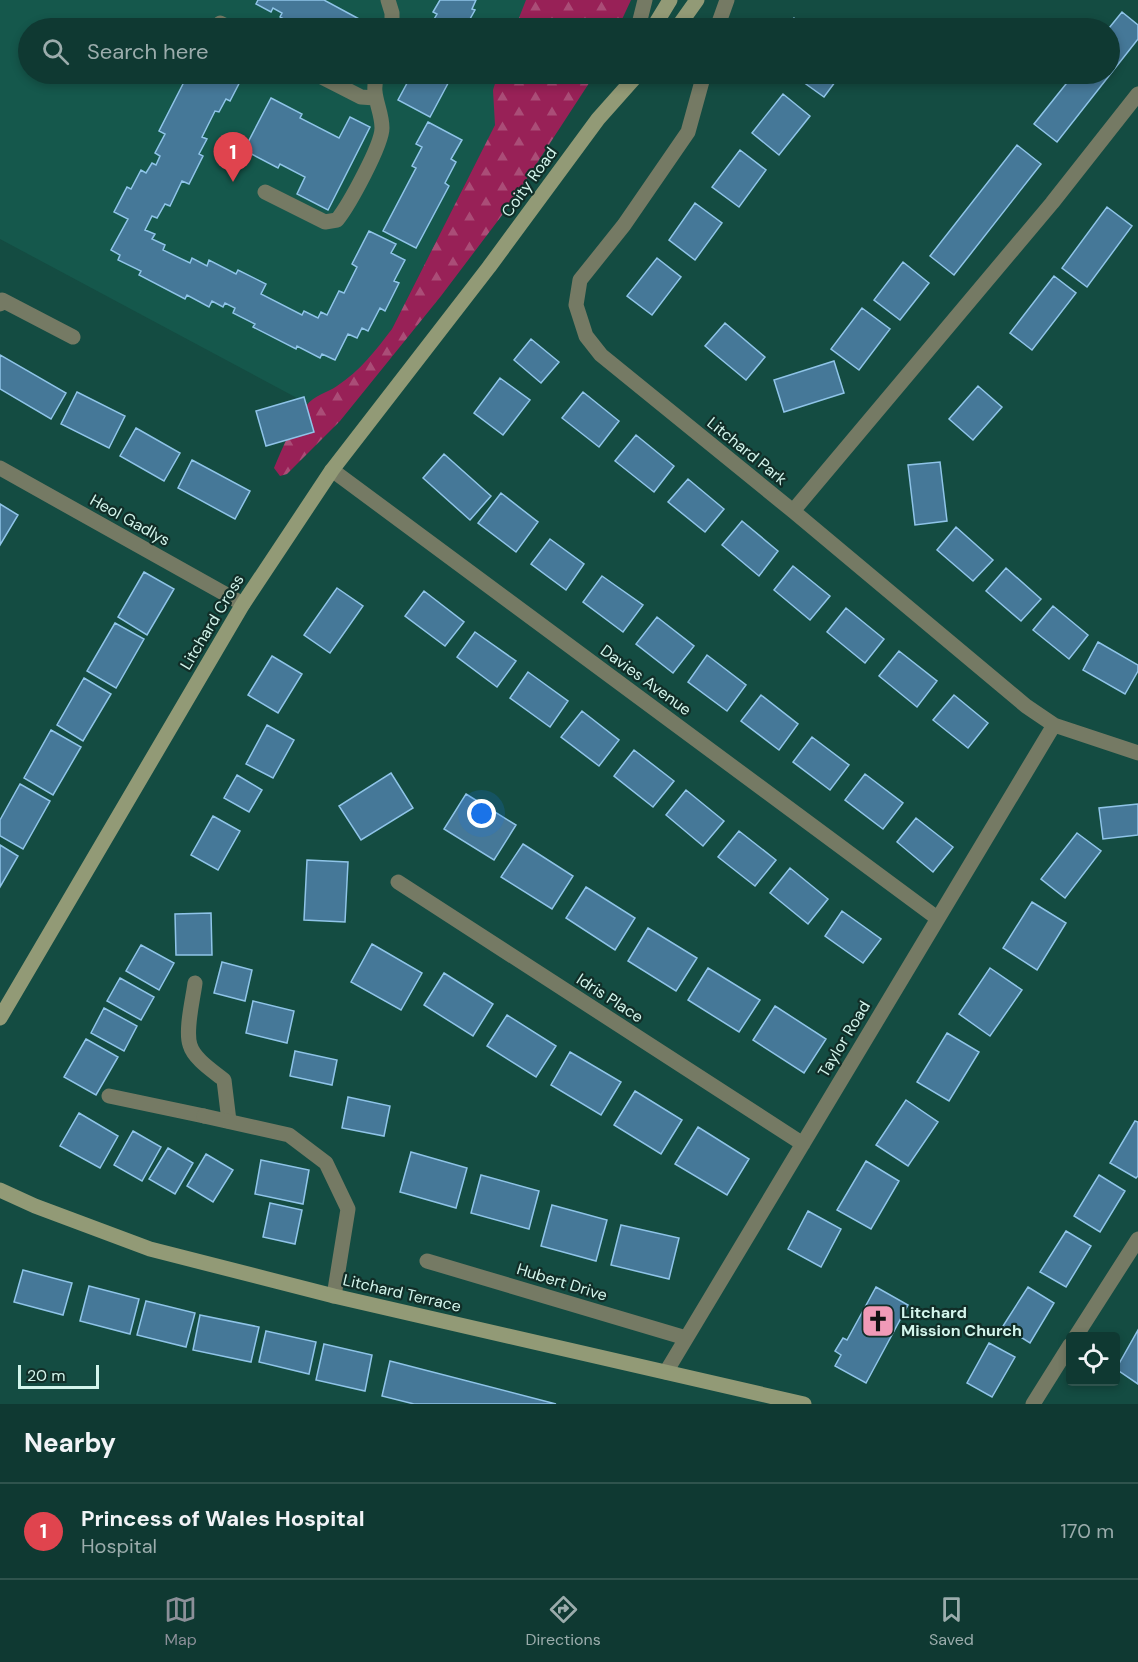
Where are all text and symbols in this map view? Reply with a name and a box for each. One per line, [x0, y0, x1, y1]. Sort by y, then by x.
search box [18, 18, 1120, 84]
icon: search [39, 35, 72, 68]
text: Search here [87, 37, 208, 66]
pin: 1 [214, 132, 252, 182]
street label: Coity Road [497, 143, 561, 221]
street label: Litchard Park [703, 412, 791, 490]
street label: Heol Gadlys [86, 489, 174, 551]
street label: Litchard Cross [175, 570, 249, 674]
street label: Davies Avenue [596, 640, 696, 720]
your location [467, 799, 496, 828]
street label: Idris Place [573, 969, 647, 1027]
street label: Taylor Road [813, 997, 875, 1081]
street label: Hubert Drive [514, 1258, 610, 1306]
street label: Litchard Terrace [341, 1269, 463, 1317]
place label: Litchard Mission Church [901, 1302, 1022, 1341]
church icon: Litchard Mission Church [860, 1303, 896, 1339]
map controls [1066, 1332, 1120, 1386]
button: locate [1066, 1332, 1120, 1386]
scale bar [18, 1362, 99, 1390]
text: 20 m [27, 1365, 66, 1386]
text: Nearby [24, 1426, 116, 1460]
text: Princess of Wales Hospital [81, 1504, 365, 1533]
text: 1 [40, 1518, 47, 1544]
text: 170 m [1061, 1518, 1114, 1544]
text: Hospital [81, 1533, 157, 1559]
tab: Map [164, 1593, 197, 1650]
tab: Directions [525, 1593, 601, 1650]
tab: Saved [929, 1593, 974, 1650]

